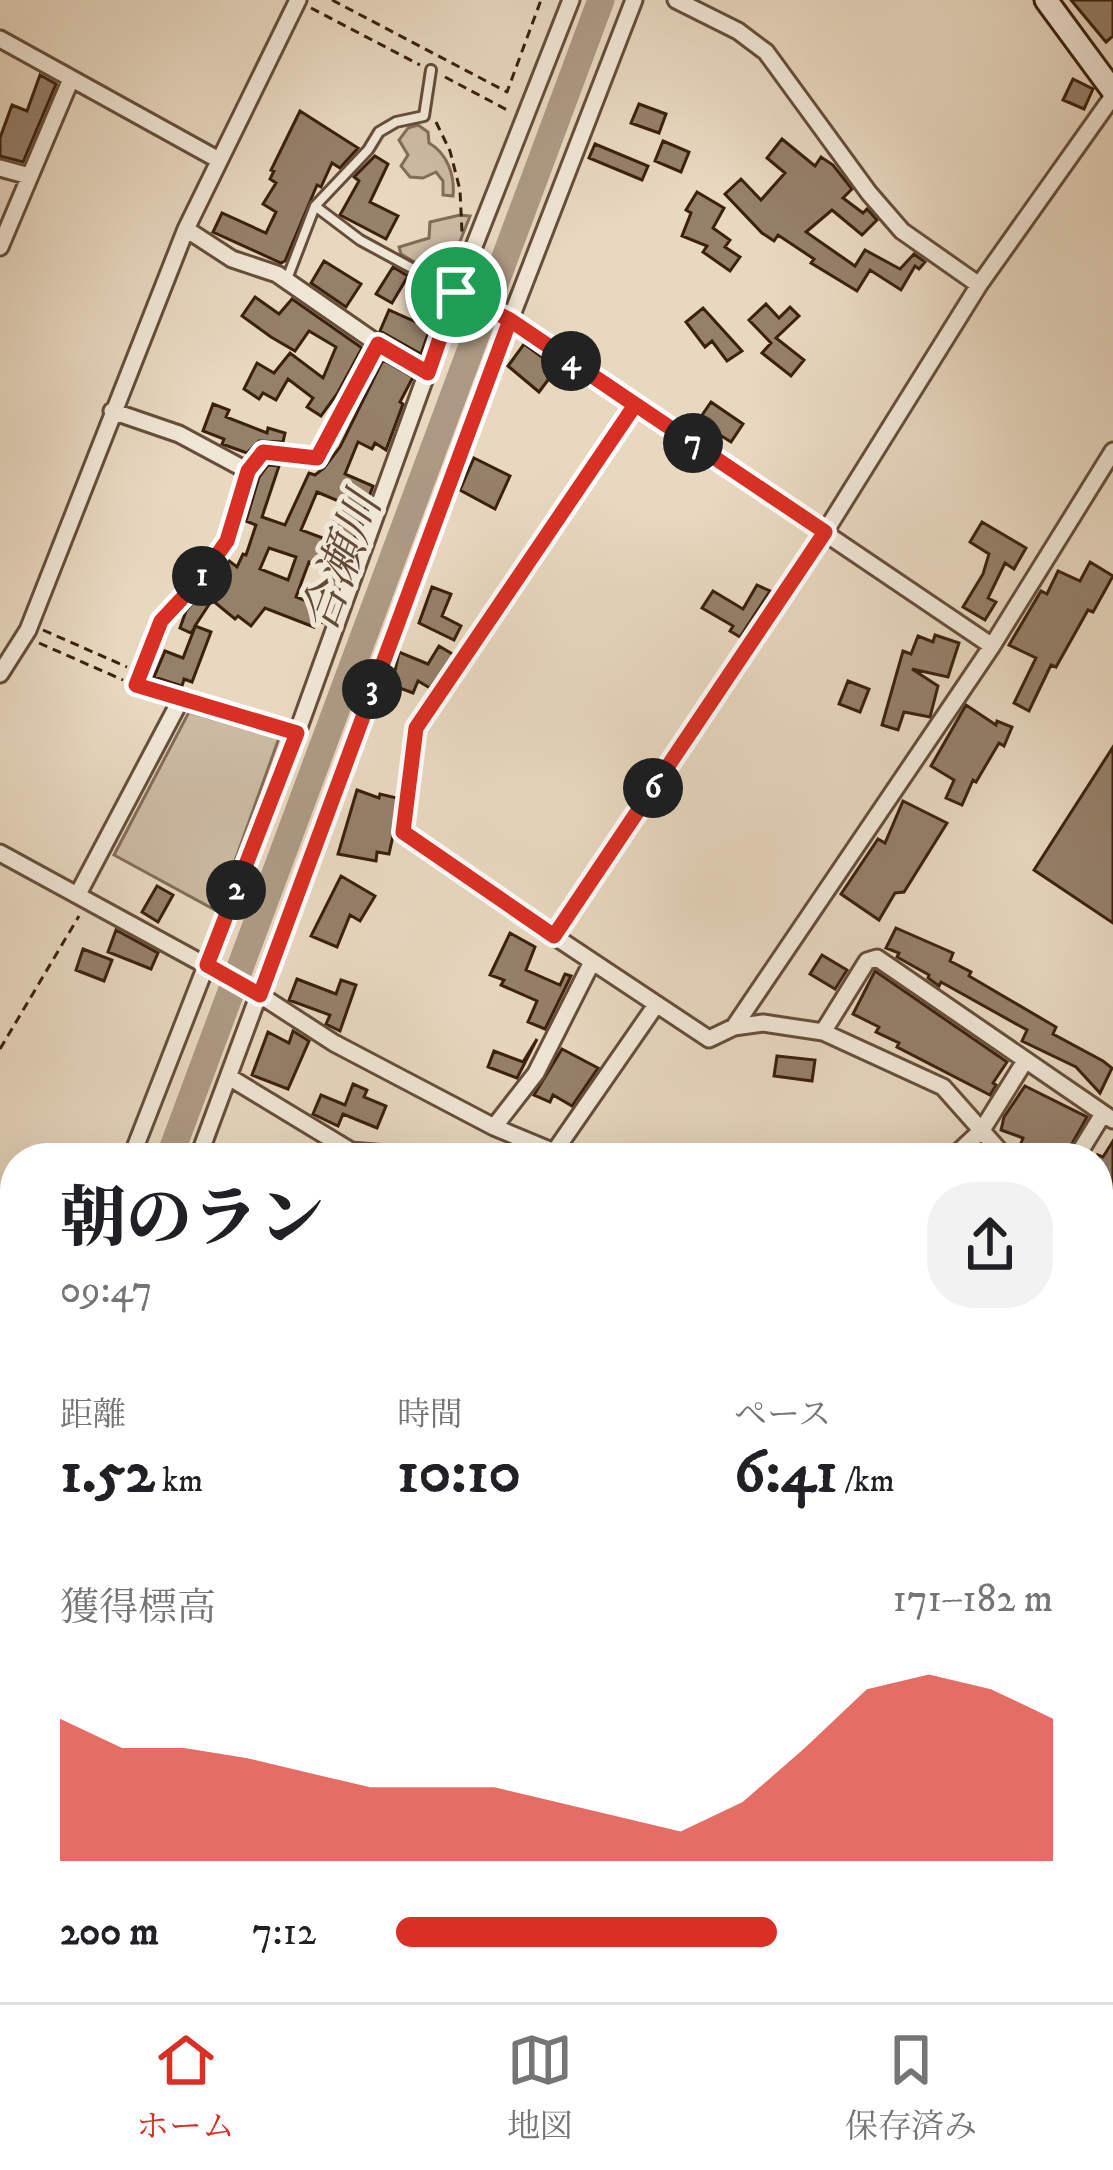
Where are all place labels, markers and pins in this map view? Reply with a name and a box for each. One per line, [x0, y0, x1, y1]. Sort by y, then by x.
pin [405, 241, 507, 343]
pin: 4 [541, 331, 601, 391]
pin: 7 [663, 413, 723, 473]
pin: 1 [172, 546, 232, 606]
pin: 3 [342, 659, 402, 719]
pin: 6 [623, 758, 683, 818]
pin: 2 [206, 860, 266, 920]

